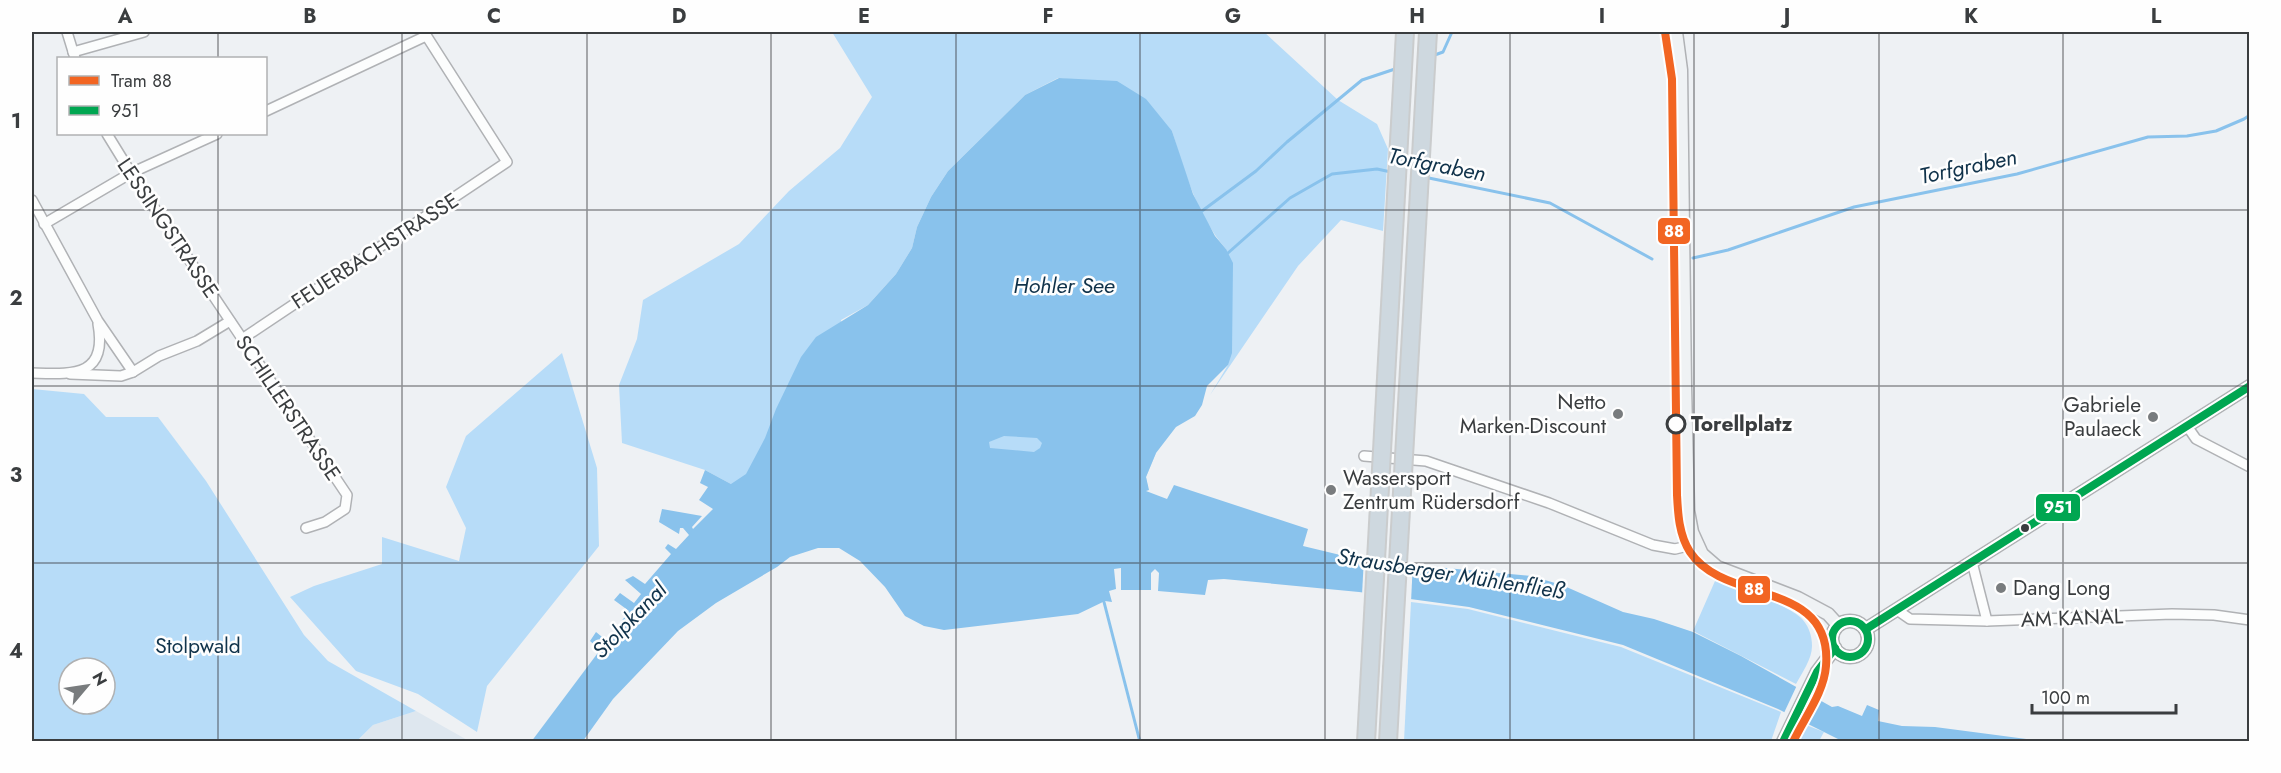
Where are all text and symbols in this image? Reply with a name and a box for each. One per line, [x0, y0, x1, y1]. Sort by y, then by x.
text: A [117, 2, 133, 31]
text: B [303, 2, 317, 31]
text: C [487, 2, 501, 31]
text: D [672, 2, 686, 31]
text: E [858, 2, 870, 31]
text: F [1042, 2, 1054, 31]
text: G [1225, 2, 1241, 31]
text: H [1409, 2, 1425, 31]
text: I [1599, 2, 1605, 31]
text: J [1780, 2, 1790, 31]
text: K [1964, 2, 1978, 31]
text: L [2151, 2, 2162, 31]
legend [57, 57, 267, 135]
text: Tram 88 [111, 68, 172, 94]
text: 951 [111, 98, 140, 124]
text: 1 [11, 107, 21, 136]
water label: Torfgraben [1385, 139, 1489, 189]
water label: Torfgraben [1916, 140, 2020, 192]
street label: LESSINGSTRASSE [110, 152, 226, 304]
street label: FEUERBACHSTRASSE [285, 186, 465, 316]
line badge: 88 [1657, 217, 1691, 245]
text: 88 [1664, 220, 1684, 243]
water label: Hohler See [1013, 269, 1115, 301]
text: 2 [9, 284, 23, 313]
street label: SCHILLERSTRASSE [228, 329, 348, 487]
place label: Netto Marken-Discount [1460, 387, 1606, 441]
place label: Gabriele Paulaeck [2064, 390, 2142, 444]
marker: Netto Marken-Discount [1611, 407, 1625, 421]
place label: Torellplatz [1691, 409, 1792, 439]
marker: Gabriele Paulaeck [2146, 410, 2160, 424]
marker: Torellplatz [1666, 414, 1686, 434]
text: 3 [10, 461, 22, 490]
place label: Wassersport Zentrum Rüdersdorf [1343, 463, 1520, 517]
marker: Wassersport Zentrum Rüdersdorf [1324, 483, 1338, 497]
line badge: 951 [2035, 493, 2081, 522]
text: 951 [2043, 496, 2073, 519]
unlabelled marker [2019, 522, 2031, 534]
water label: Strausberger Mühlenfließ [1335, 539, 1568, 607]
place label: Dang Long [2013, 573, 2111, 603]
water label: Stolpkanal [584, 574, 674, 665]
line badge: 88 [1737, 575, 1771, 604]
text: 88 [1744, 578, 1764, 601]
marker: Dang Long [1994, 581, 2008, 595]
street label: AM KANAL [2020, 601, 2124, 635]
park label: Stolpwald [155, 631, 241, 661]
text: 4 [9, 637, 23, 666]
north arrow [57, 656, 117, 716]
text: N [87, 668, 113, 690]
scale bar [2032, 677, 2176, 715]
text: 100 m [2041, 685, 2090, 711]

